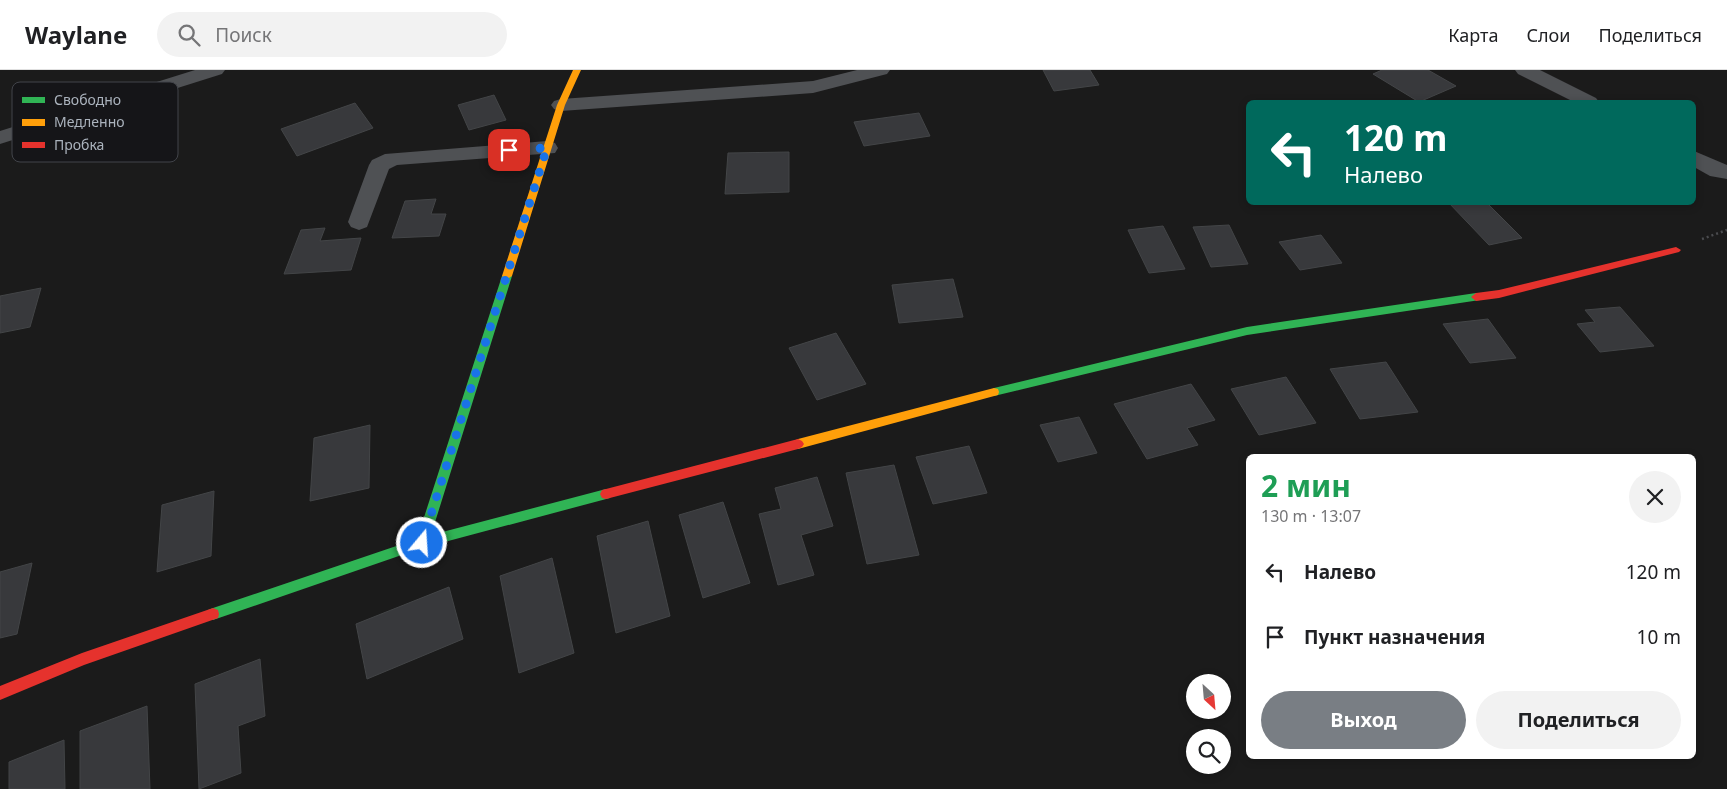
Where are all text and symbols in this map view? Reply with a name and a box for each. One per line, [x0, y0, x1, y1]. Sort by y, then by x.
search box [157, 12, 507, 57]
text: Waylane [25, 18, 127, 51]
icon: search [175, 21, 203, 49]
text: Поиск [215, 22, 272, 48]
text: Карта [1448, 23, 1498, 47]
text: Слои [1526, 23, 1570, 47]
text: Поделиться [1598, 23, 1702, 47]
legend [12, 82, 178, 162]
text: Свободно [54, 90, 121, 109]
text: Медленно [54, 112, 125, 131]
text: 120 m [1344, 114, 1447, 161]
icon: left [1261, 120, 1326, 185]
pin [488, 129, 530, 171]
text: Пробка [54, 135, 104, 154]
icon: arrive [495, 136, 523, 164]
text: Налево [1344, 159, 1423, 189]
text: 2 мин [1261, 465, 1351, 506]
button: close [1629, 471, 1681, 523]
text: 130 m · 13:07 [1261, 505, 1361, 527]
position arrow [395, 516, 447, 568]
icon: left [1261, 558, 1289, 586]
text: Налево [1304, 559, 1376, 585]
text: 120 m [1626, 559, 1681, 585]
icon: arrive [1261, 623, 1289, 651]
text: Пункт назначения [1304, 624, 1485, 650]
text: 10 m [1637, 624, 1681, 650]
north arrow [1186, 674, 1231, 719]
map controls [1186, 674, 1231, 774]
button: Выход [1261, 691, 1466, 749]
button: Поделиться [1476, 691, 1681, 749]
button: search [1186, 729, 1231, 774]

